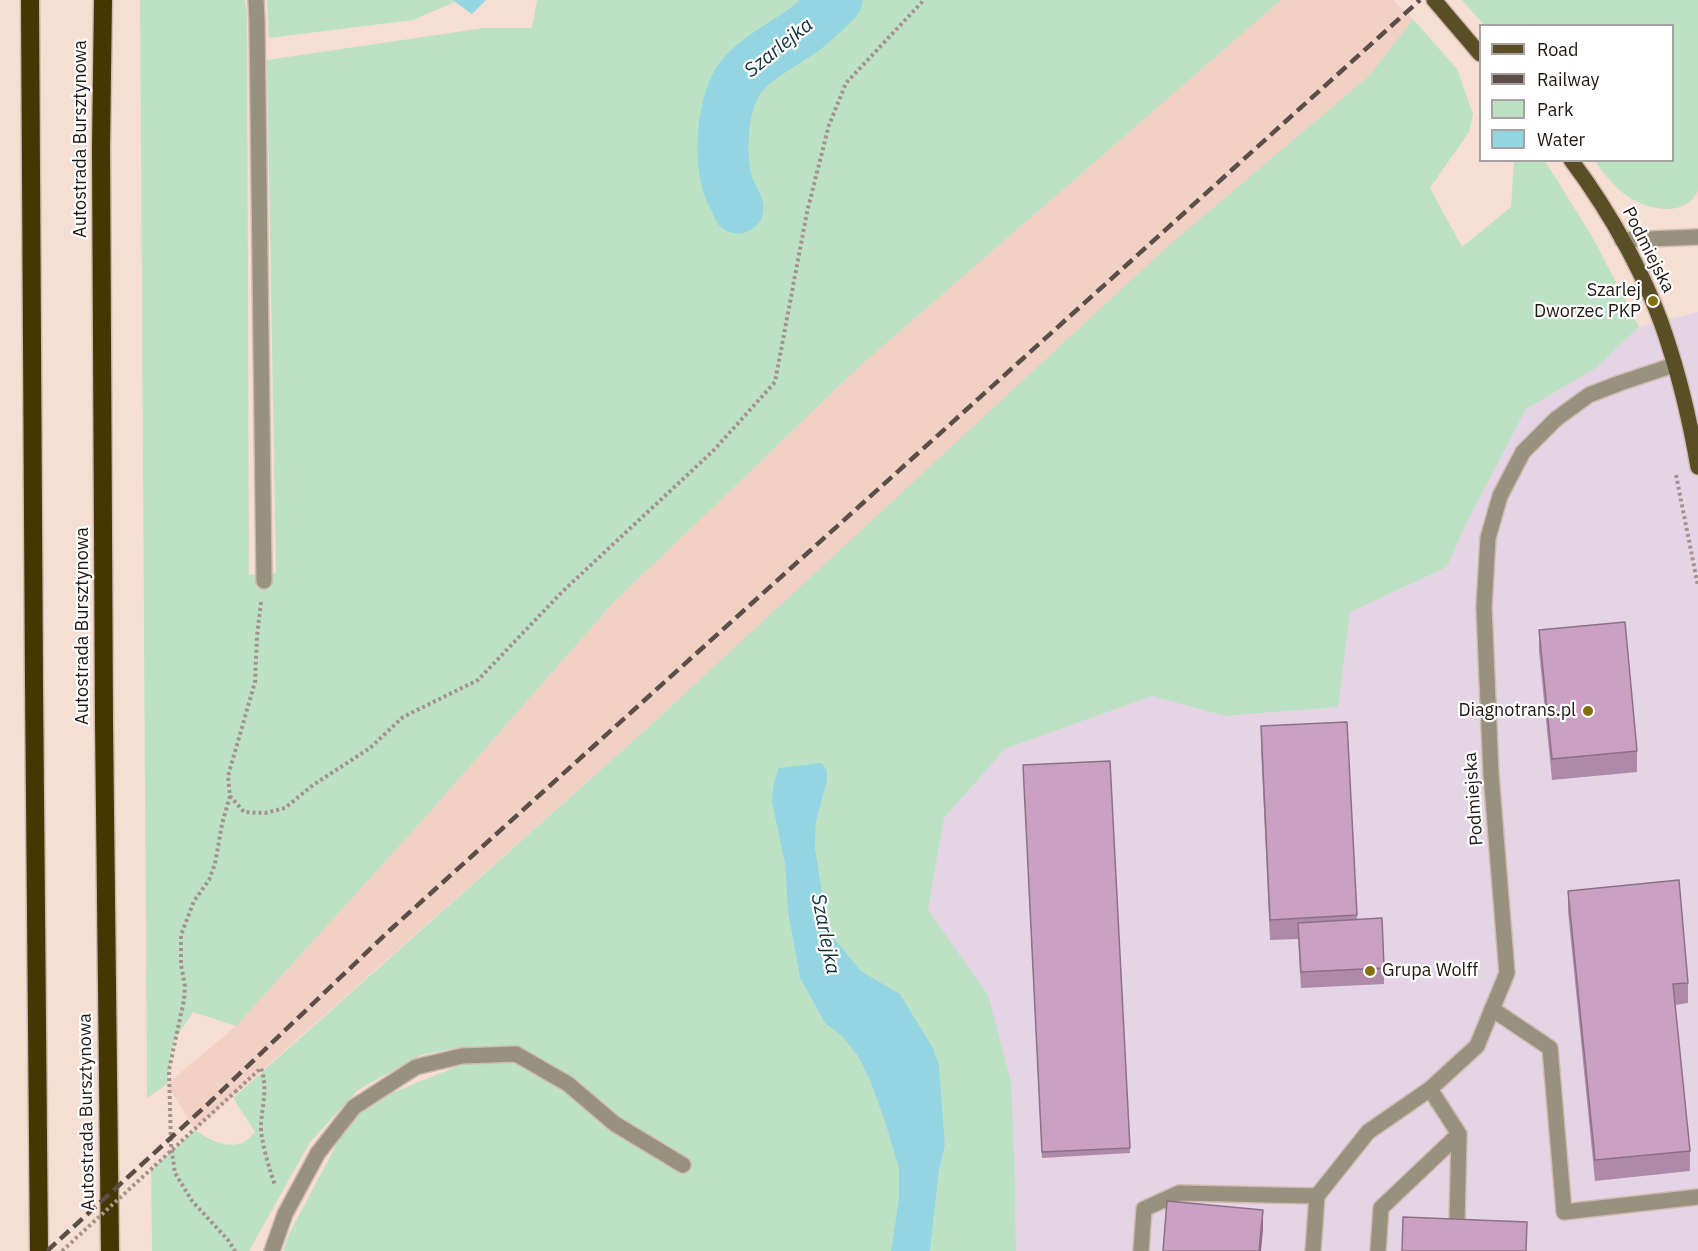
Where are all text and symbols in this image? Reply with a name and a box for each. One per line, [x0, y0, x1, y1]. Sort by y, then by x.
water label: Szarlejka [740, 13, 818, 83]
legend [1479, 24, 1674, 162]
text: Road [1537, 38, 1578, 61]
street label: Autostrada Bursztynowa [70, 40, 92, 238]
text: Railway [1537, 68, 1599, 91]
text: Park [1537, 98, 1573, 121]
text: Water [1537, 128, 1585, 151]
street label: Podmiejska [1617, 203, 1679, 297]
place label: Szarlej Dworzec PKP [1534, 280, 1641, 322]
marker: Szarlej Dworzec PKP [1646, 294, 1660, 308]
street label: Autostrada Bursztynowa [72, 527, 94, 725]
place label: Diagnotrans.pl [1458, 700, 1576, 722]
marker: Diagnotrans.pl [1581, 704, 1595, 718]
street label: Podmiejska [1460, 752, 1488, 846]
water label: Szarlejka [805, 892, 845, 976]
place label: Grupa Wolff [1382, 960, 1478, 982]
marker: Grupa Wolff [1363, 964, 1377, 978]
street label: Autostrada Bursztynowa [74, 1013, 100, 1211]

